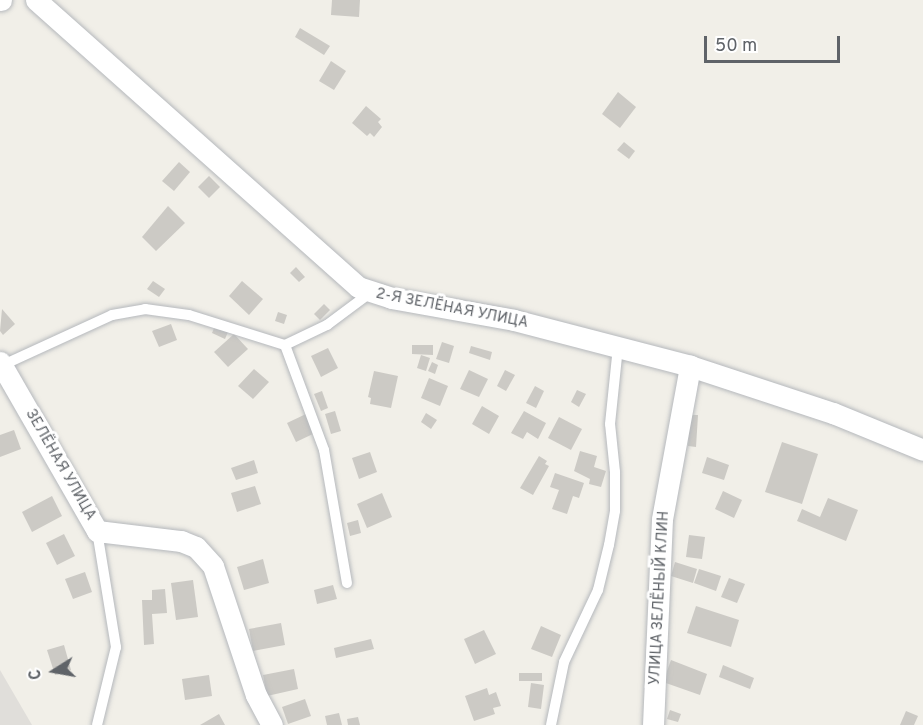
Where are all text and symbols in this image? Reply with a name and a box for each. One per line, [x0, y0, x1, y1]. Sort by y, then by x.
scale bar [707, 24, 844, 62]
text: 50 m [715, 35, 757, 58]
street label: 2-Я ЗЕЛЁНАЯ УЛИЦА [374, 285, 530, 333]
street label: ЗЕЛЁНАЯ УЛИЦА [21, 406, 99, 524]
street label: УЛИЦА ЗЕЛЁНЫЙ КЛИН [646, 510, 674, 686]
north arrow [24, 641, 84, 701]
text: С [26, 668, 47, 681]

